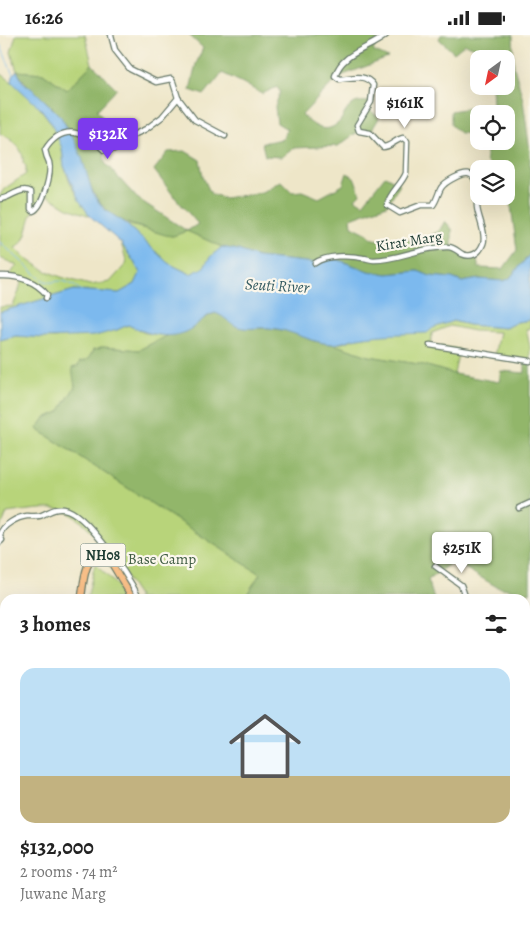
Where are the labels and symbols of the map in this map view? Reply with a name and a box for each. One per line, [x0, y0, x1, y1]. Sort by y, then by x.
north arrow [470, 50, 515, 95]
pin: $161K [370, 87, 440, 129]
pin: $132K [73, 117, 143, 160]
street label: Kirat Marg [374, 226, 444, 256]
water label: Seuti River [244, 273, 310, 299]
pin: $251K [427, 531, 497, 574]
road number: NH08 [80, 543, 126, 567]
park label: Base Camp [128, 549, 196, 569]

